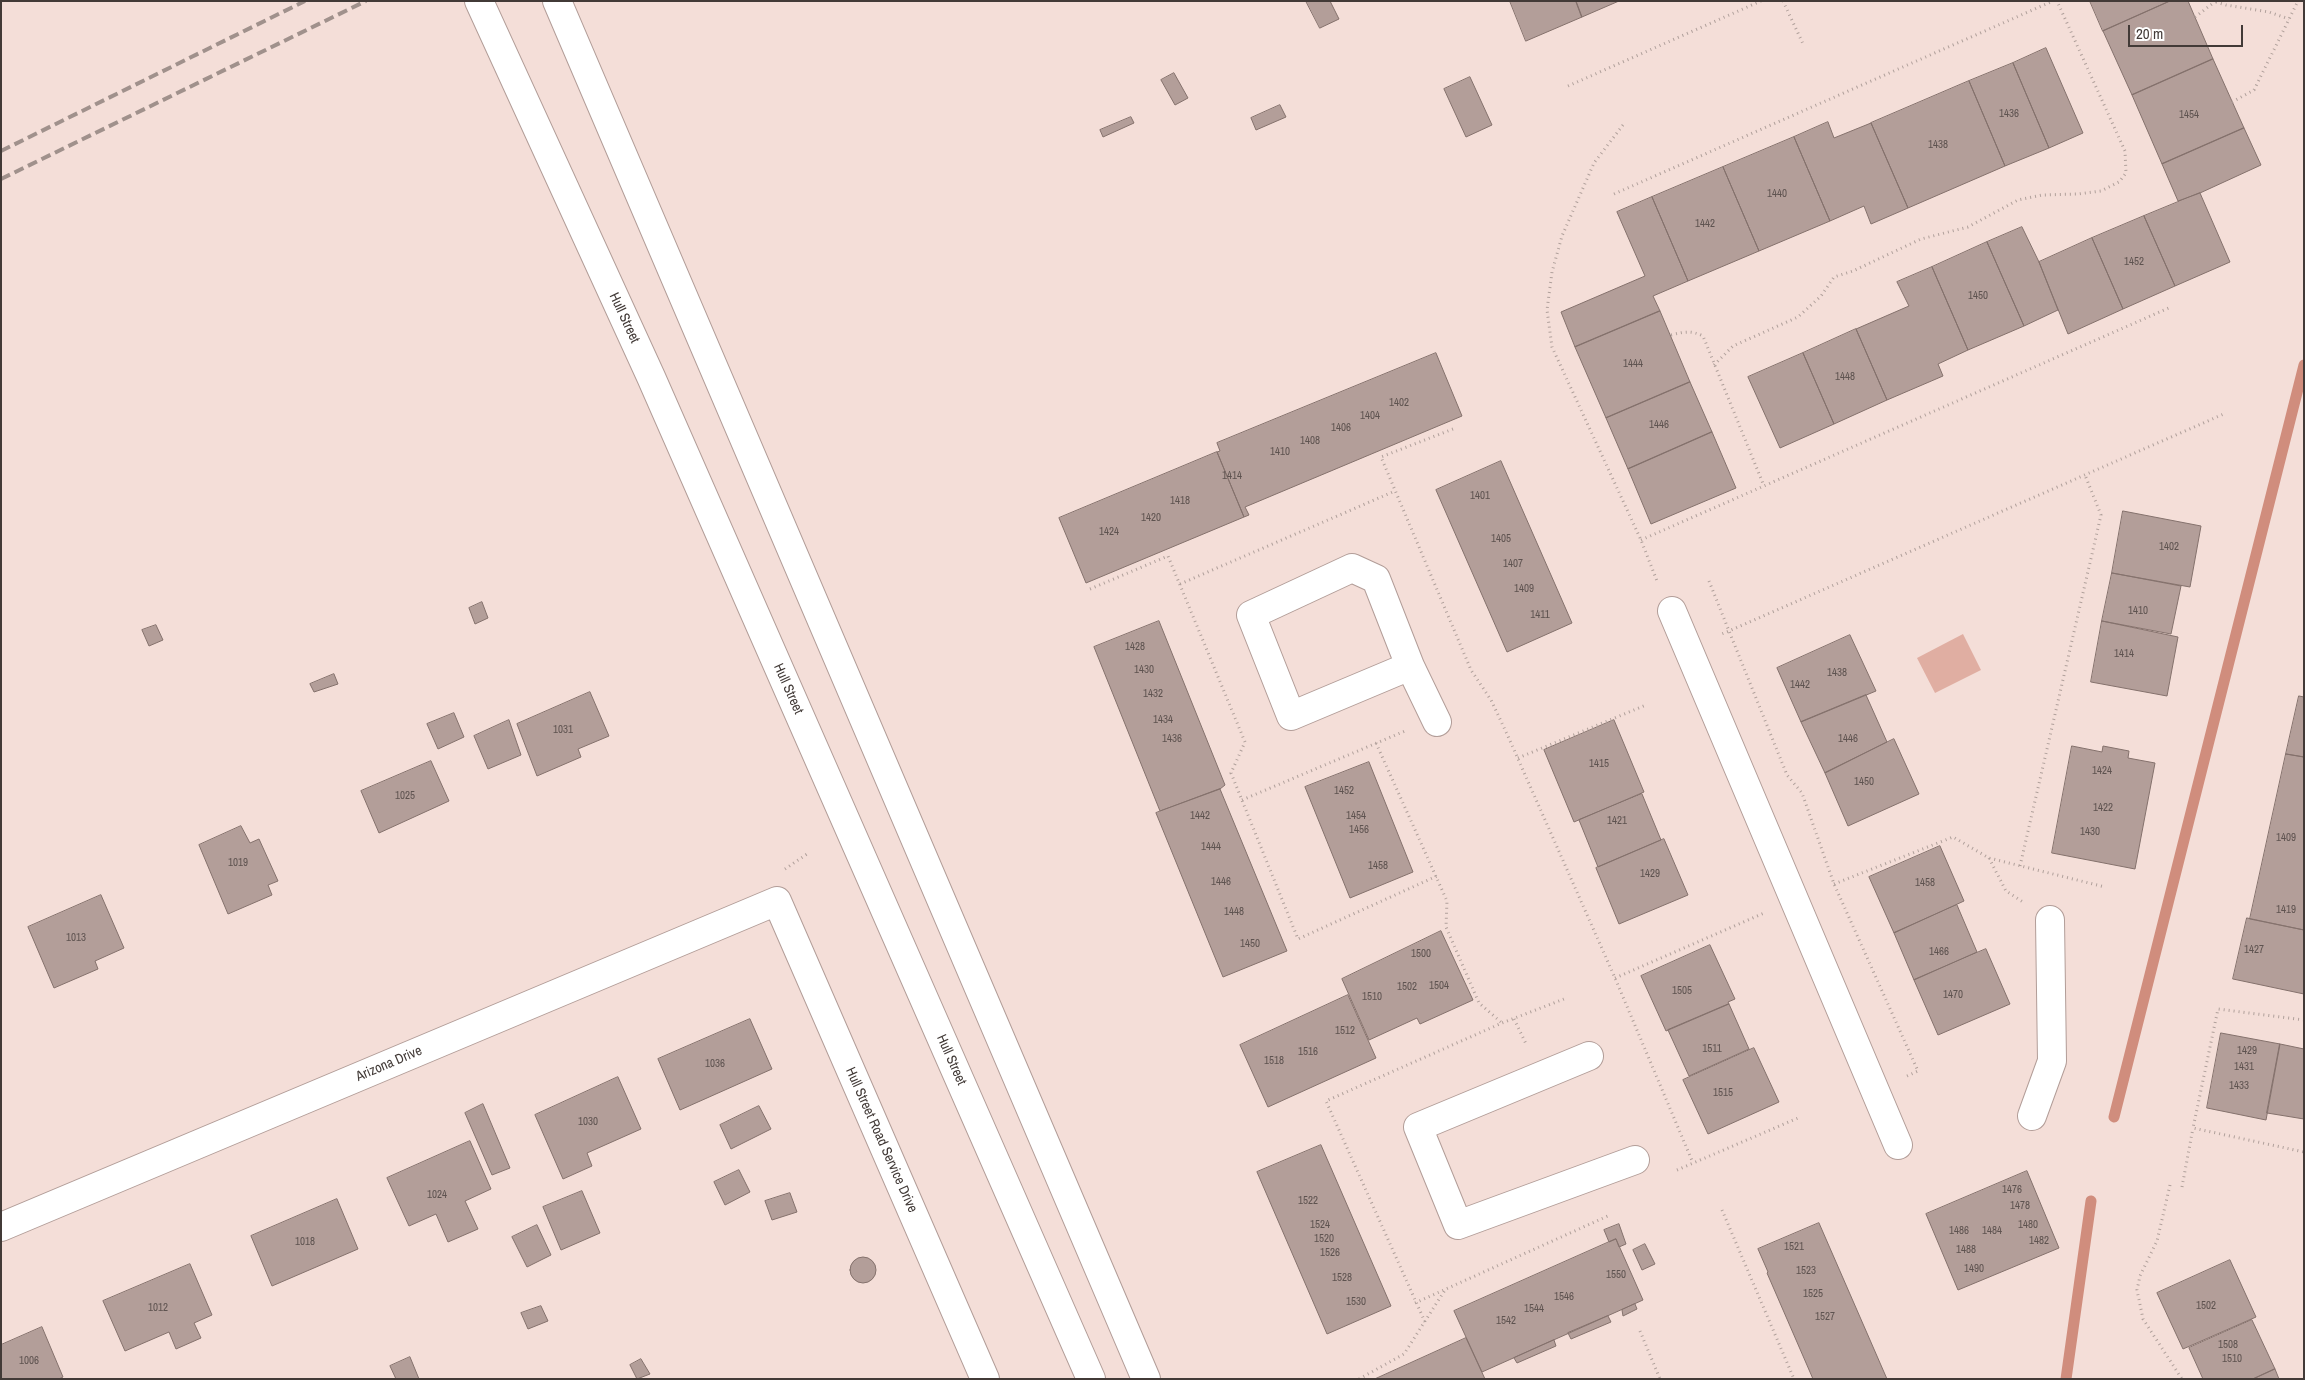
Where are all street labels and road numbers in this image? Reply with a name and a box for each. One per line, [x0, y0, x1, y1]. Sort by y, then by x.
street label: Hull Street [605, 290, 643, 346]
street label: Hull Street [769, 661, 807, 717]
street label: Hull Street [932, 1032, 970, 1088]
street label: Arizona Drive [353, 1043, 425, 1085]
street label: Hull Street Road Service Drive [841, 1065, 921, 1215]

